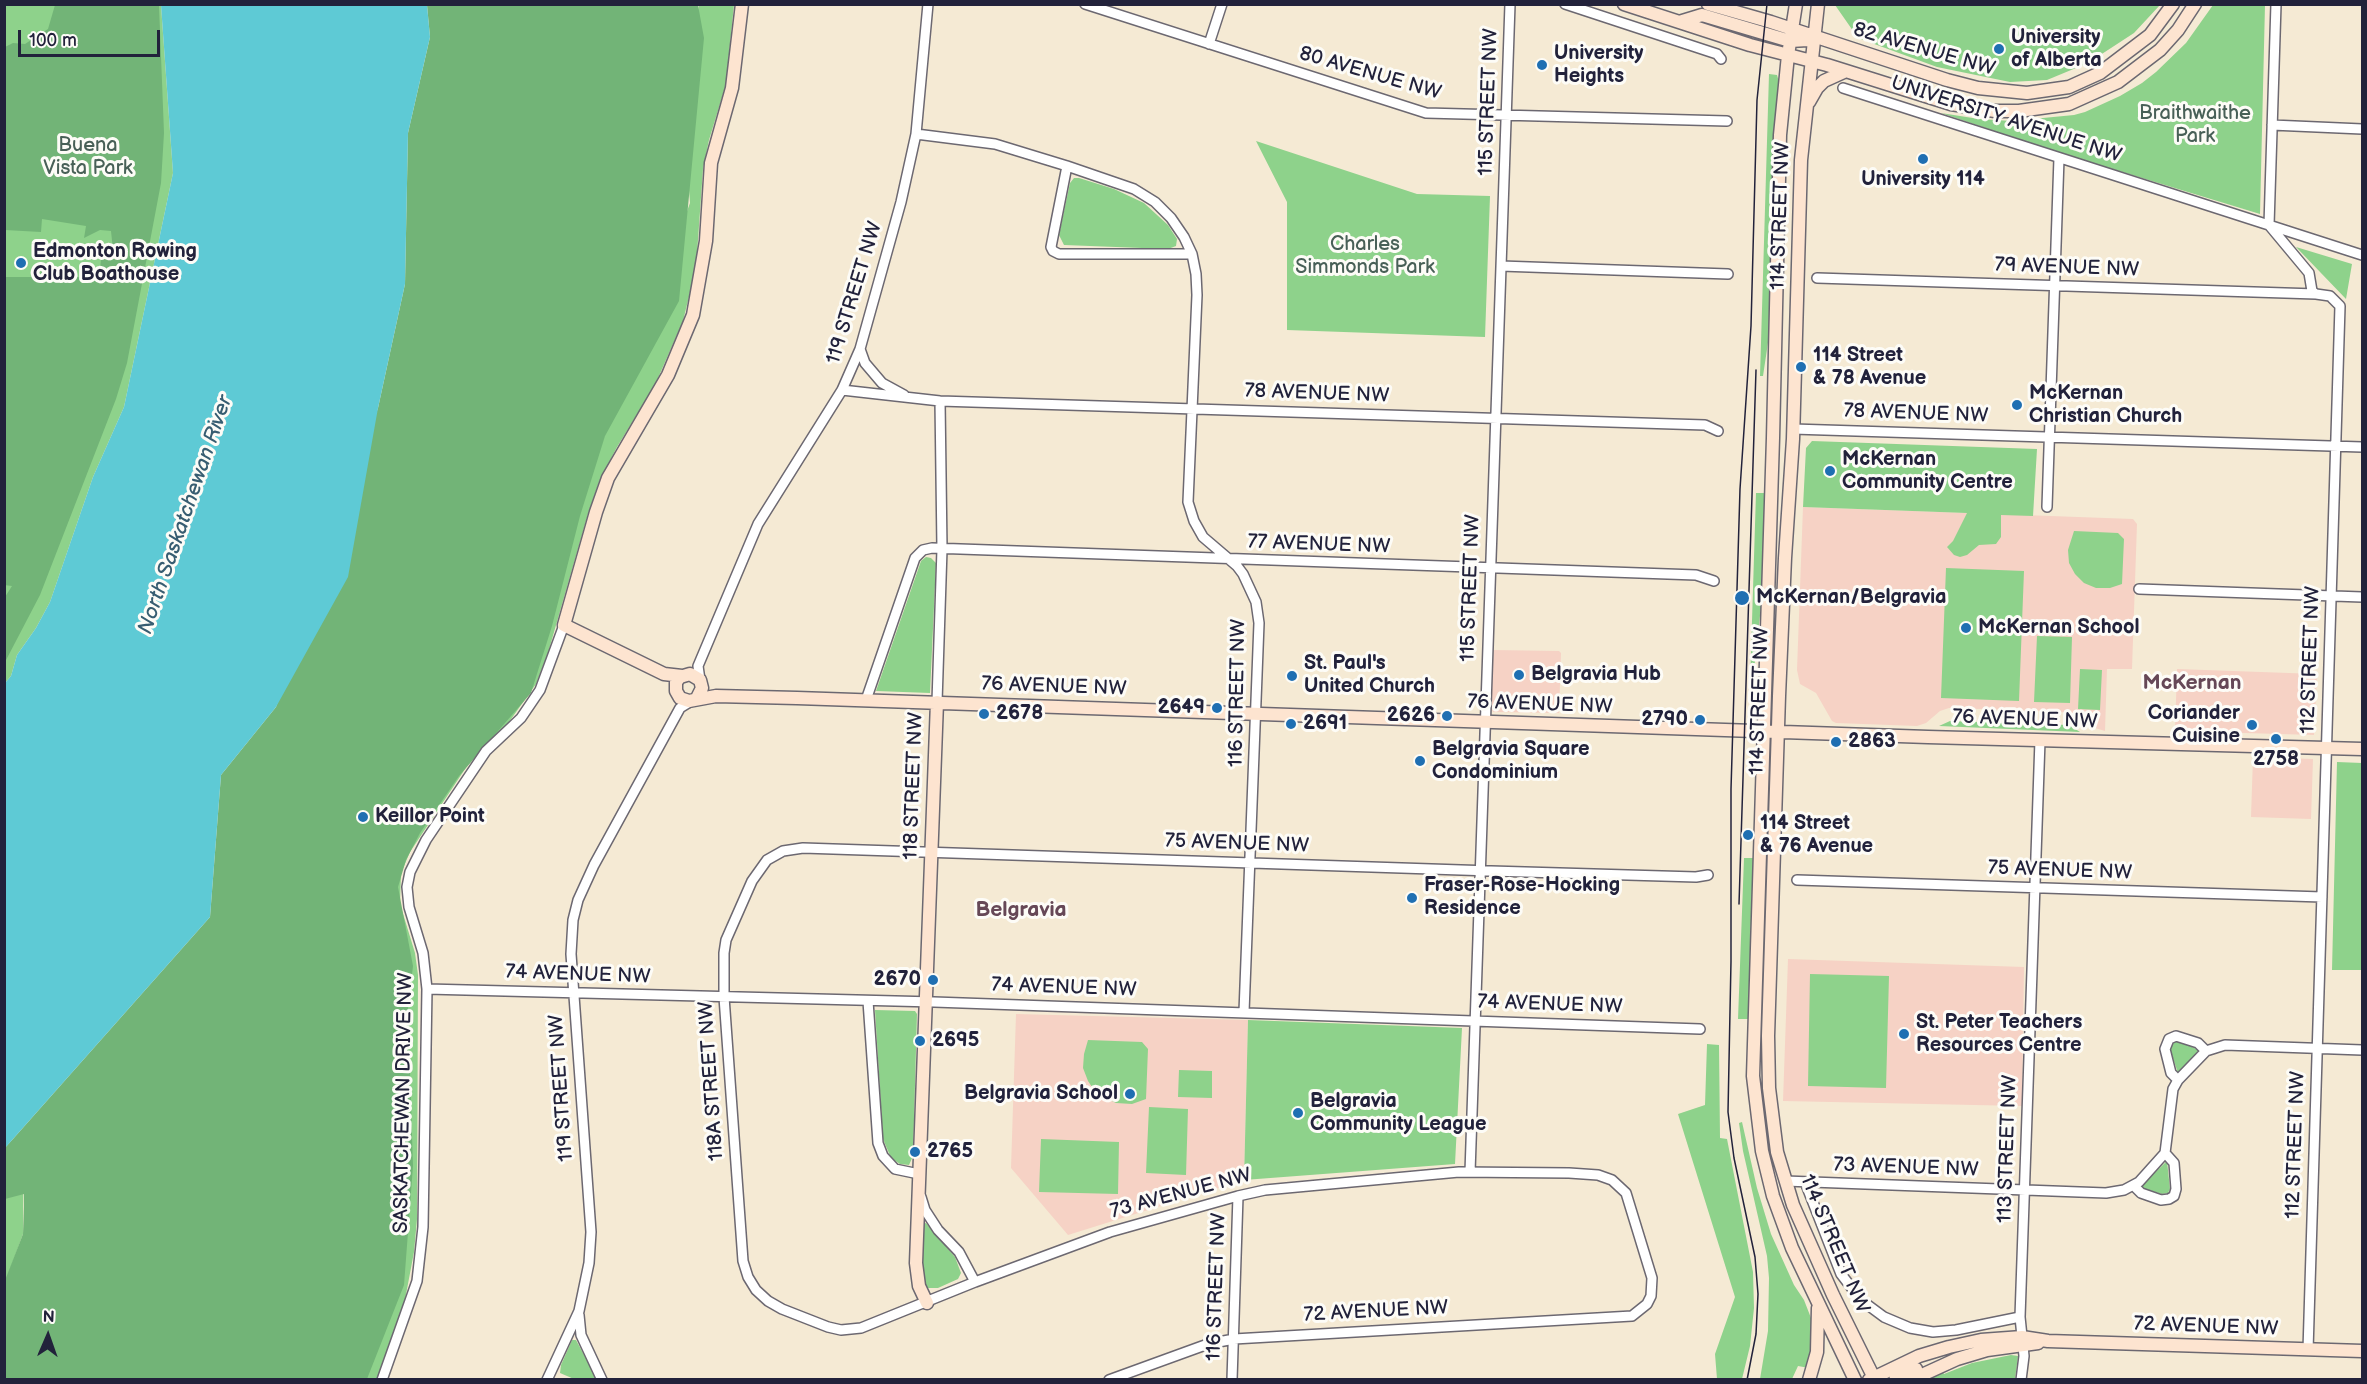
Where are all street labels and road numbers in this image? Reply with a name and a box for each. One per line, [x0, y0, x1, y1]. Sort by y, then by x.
street label: 82 AVENUE NW [1850, 18, 1998, 82]
street label: 115 STREET NW [1474, 28, 1504, 176]
street label: 80 AVENUE NW [1296, 42, 1444, 106]
street label: UNIVERSITY AVENUE NW [1888, 71, 2124, 169]
street label: 114 STREET NW [1766, 141, 1796, 291]
street label: 119 STREET NW [822, 219, 888, 367]
street label: 79 AVENUE NW [1994, 253, 2140, 283]
street label: 78 AVENUE NW [1244, 379, 1390, 409]
street label: 78 AVENUE NW [1843, 399, 1989, 429]
street label: 115 STREET NW [1456, 514, 1486, 662]
street label: 77 AVENUE NW [1247, 531, 1391, 559]
street label: 112 STREET NW [2296, 586, 2326, 734]
street label: 116 STREET NW [1225, 619, 1251, 767]
street label: 114 STREET NW [1745, 626, 1775, 776]
street label: 76 AVENUE NW [981, 672, 1127, 702]
street label: 76 AVENUE NW [1467, 690, 1613, 720]
street label: 76 AVENUE NW [1952, 705, 2098, 735]
street label: 118 STREET NW [899, 712, 929, 860]
street label: 75 AVENUE NW [1164, 829, 1310, 859]
street label: 75 AVENUE NW [1987, 856, 2133, 886]
street label: 74 AVENUE NW [505, 960, 651, 990]
street label: SASKATCHEWAN DRIVE NW [390, 972, 418, 1234]
street label: 74 AVENUE NW [991, 973, 1137, 1003]
street label: 74 AVENUE NW [1477, 990, 1623, 1020]
street label: 118A STREET NW [694, 1000, 730, 1162]
street label: 119 STREET NW [545, 1014, 579, 1162]
street label: 112 STREET NW [2281, 1071, 2311, 1219]
street label: 113 STREET NW [1993, 1074, 2023, 1224]
street label: 73 AVENUE NW [1833, 1153, 1979, 1183]
street label: 73 AVENUE NW [1108, 1164, 1254, 1224]
street label: 114 STREET NW [1794, 1171, 1874, 1317]
street label: 116 STREET NW [1202, 1212, 1232, 1362]
street label: 72 AVENUE NW [1303, 1296, 1449, 1328]
street label: 72 AVENUE NW [2133, 1312, 2279, 1342]

